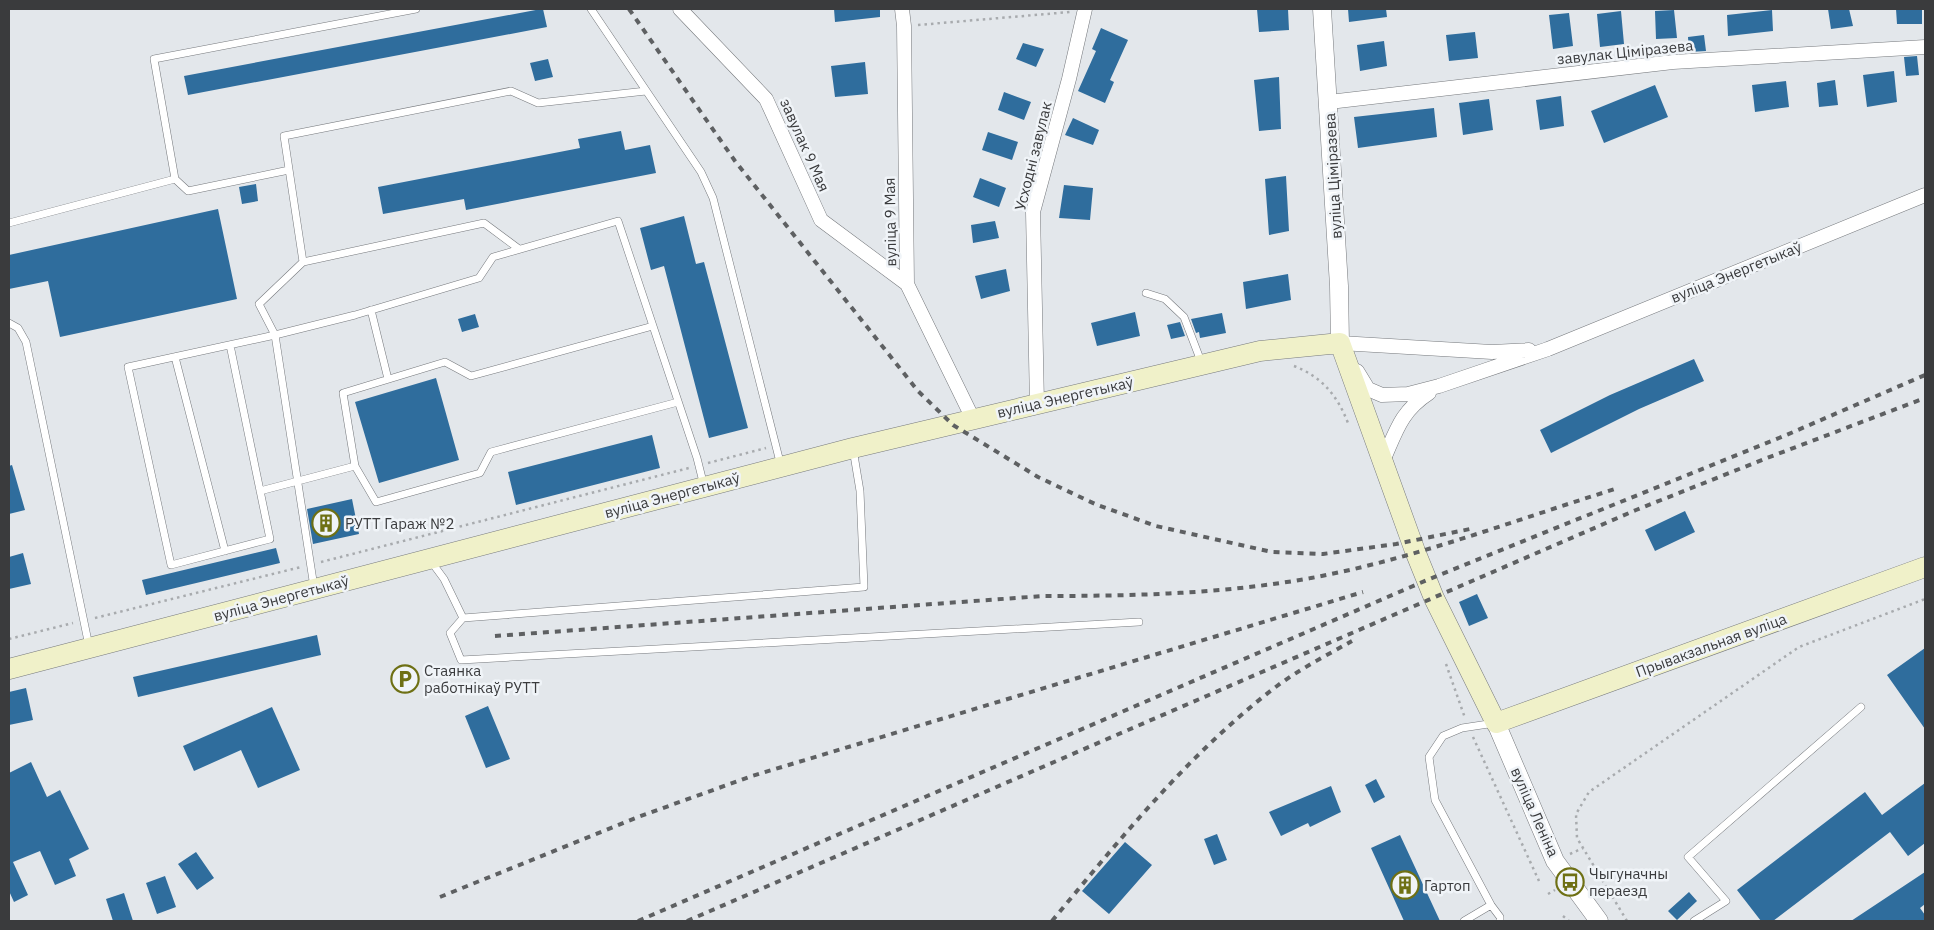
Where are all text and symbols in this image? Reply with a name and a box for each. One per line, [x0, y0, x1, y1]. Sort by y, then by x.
street label: завулак Ціміразева [1556, 35, 1694, 69]
street label: завулак 9 Мая [776, 95, 834, 195]
street label: Усходні завулак [1010, 99, 1056, 213]
street label: вуліца Ціміразева [1320, 113, 1346, 239]
street label: вуліца 9 Мая [880, 177, 900, 267]
street label: вуліца Энергетыкаў [1668, 237, 1805, 307]
street label: вуліца Энергетыкаў [995, 372, 1135, 422]
street label: вуліца Энергетыкаў [602, 468, 742, 522]
building icon: РУТТ Гараж №2 [311, 508, 341, 538]
place label: РУТТ Гараж №2 [345, 514, 455, 533]
street label: вуліца Энергетыкаў [211, 571, 351, 625]
street label: Прывакзальная вуліца [1633, 609, 1789, 681]
place label: Стаянка работнікаў РУТТ [424, 661, 540, 697]
parking icon: Стаянка работнікаў РУТТ [390, 664, 420, 694]
street label: вуліца Леніна [1507, 764, 1563, 860]
place label: Чыгуначны пераезд [1589, 864, 1668, 900]
bus stop icon: Чыгуначны пераезд [1555, 867, 1585, 897]
building icon: Гартоп [1390, 870, 1420, 900]
place label: Гартоп [1424, 876, 1471, 895]

